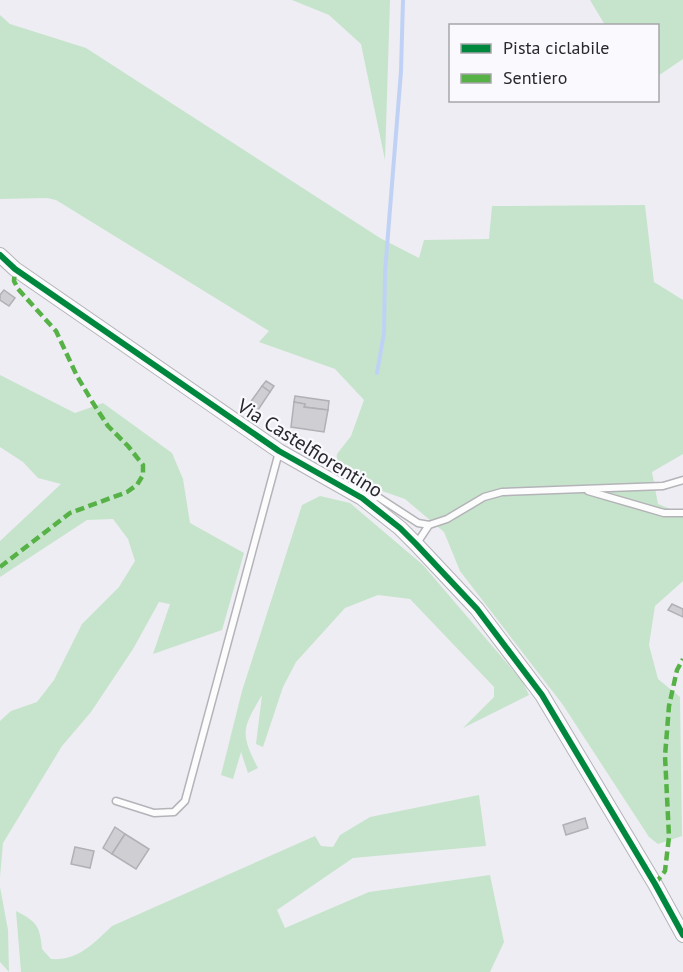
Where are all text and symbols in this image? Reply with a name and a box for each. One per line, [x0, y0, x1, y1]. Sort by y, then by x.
legend [449, 24, 659, 102]
text: Pista ciclabile [503, 36, 610, 59]
text: Sentiero [503, 66, 567, 89]
street label: Via Castelfiorentino [231, 392, 388, 503]

